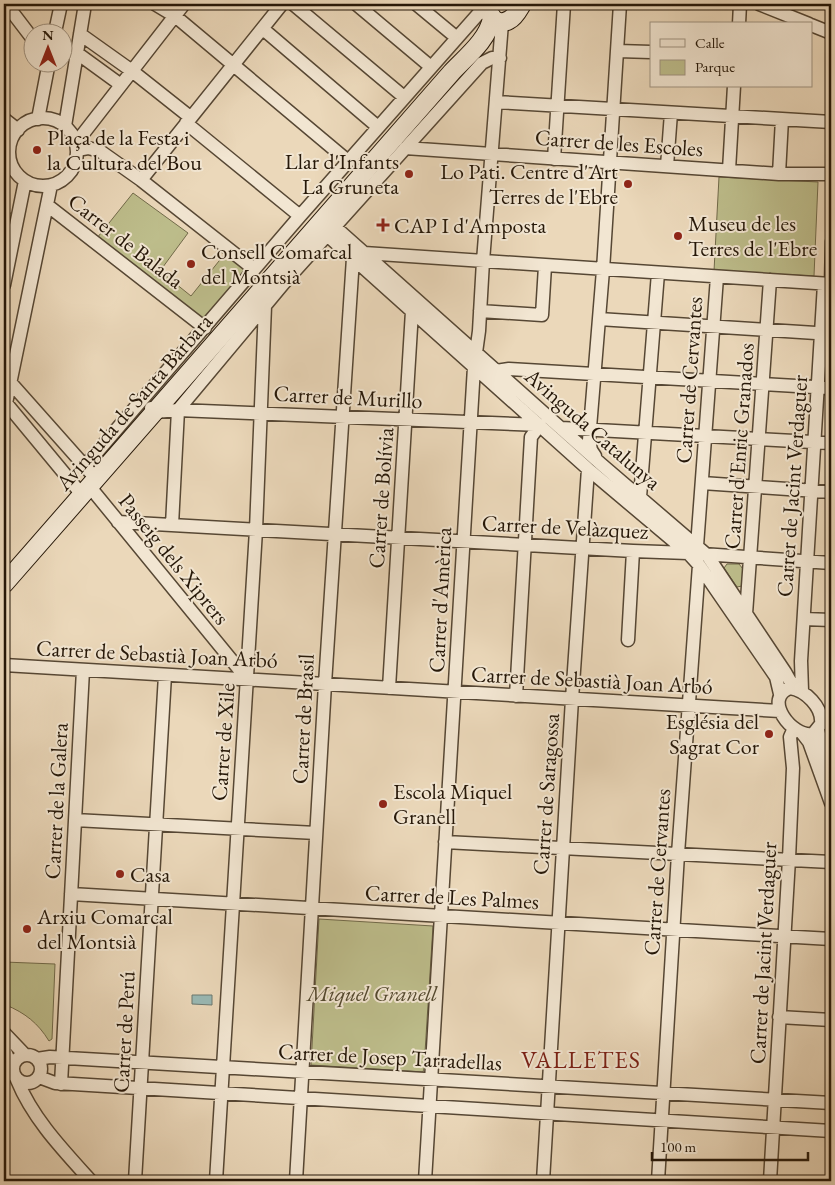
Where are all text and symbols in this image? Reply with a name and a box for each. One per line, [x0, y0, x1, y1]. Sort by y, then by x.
north arrow [22, 22, 72, 72]
legend [650, 22, 812, 88]
text: N [42, 26, 54, 44]
text: Calle [695, 33, 725, 52]
text: Parque [695, 57, 735, 76]
place label: Plaça de la Festa i la Cultura del Bou [47, 123, 202, 177]
street label: Carrer de les Escoles [534, 123, 704, 163]
marker: Plaça de la Festa i la Cultura del Bou [31, 144, 43, 156]
place label: Llar d'Infants La Gruneta [285, 147, 399, 201]
place label: Lo Pati. Centre d'Art Terres de l'Ebre [440, 157, 618, 211]
marker: Llar d'Infants La Gruneta [403, 168, 415, 180]
marker: Lo Pati. Centre d'Art Terres de l'Ebre [622, 178, 634, 190]
street label: Carrer de Balada [62, 187, 190, 295]
place label: Museu de les Terres de l'Ebre [688, 209, 818, 263]
place label: CAP I d'Amposta [394, 211, 546, 240]
marker: CAP I d'Amposta [376, 218, 390, 232]
marker: Museu de les Terres de l'Ebre [672, 230, 684, 242]
place label: Consell Comarcal del Montsià [201, 237, 352, 291]
marker: Consell Comarcal del Montsià [185, 258, 197, 270]
street label: Carrer de Cervantes [669, 295, 709, 465]
street label: Avinguda de Santa Bàrbara [48, 307, 219, 497]
street label: Carrer d'Enric Granados [717, 342, 761, 550]
street label: Avinguda Catalunya [518, 361, 667, 496]
street label: Carrer de Jacint Verdaguer [770, 373, 814, 598]
street label: Carrer de Murillo [273, 379, 423, 415]
street label: Carrer de Bolívia [362, 426, 400, 570]
street label: Passeig dels Xiprers [112, 487, 236, 631]
street label: Carrer de Velàzquez [481, 508, 650, 546]
street label: Carrer d'Amèrica [422, 526, 458, 674]
street label: Carrer de Sebastià Joan Arbó [35, 633, 279, 675]
street label: Carrer de Brasil [285, 653, 321, 785]
street label: Carrer de Sebastià Joan Arbó [470, 659, 714, 701]
street label: Carrer de Xile [204, 682, 242, 802]
place label: Església del Sagrat Cor [665, 707, 760, 761]
street label: Carrer de Saragossa [526, 712, 566, 876]
street label: Carrer de la Galera [37, 722, 75, 880]
marker: Església del Sagrat Cor [763, 728, 775, 740]
place label: Escola Miquel Granell [393, 777, 512, 831]
street label: Carrer de Cervantes [637, 787, 677, 957]
marker: Escola Miquel Granell [377, 798, 389, 810]
street label: Carrer de Jacint Verdaguer [743, 840, 783, 1065]
place label: Casa [130, 860, 171, 889]
marker: Casa [114, 868, 126, 880]
street label: Carrer de Les Palmes [364, 878, 540, 916]
place label: Arxiu Comarcal del Montsià [36, 902, 173, 956]
marker: Arxiu Comarcal del Montsià [21, 923, 33, 935]
street label: Carrer de Perú [106, 970, 142, 1094]
park label: Miquel Granell [305, 979, 438, 1008]
street label: Carrer de Josep Tarradellas [277, 1037, 503, 1077]
district label: VALLETES [521, 1044, 641, 1075]
scale bar [652, 1130, 809, 1162]
text: 100 m [660, 1137, 697, 1156]

